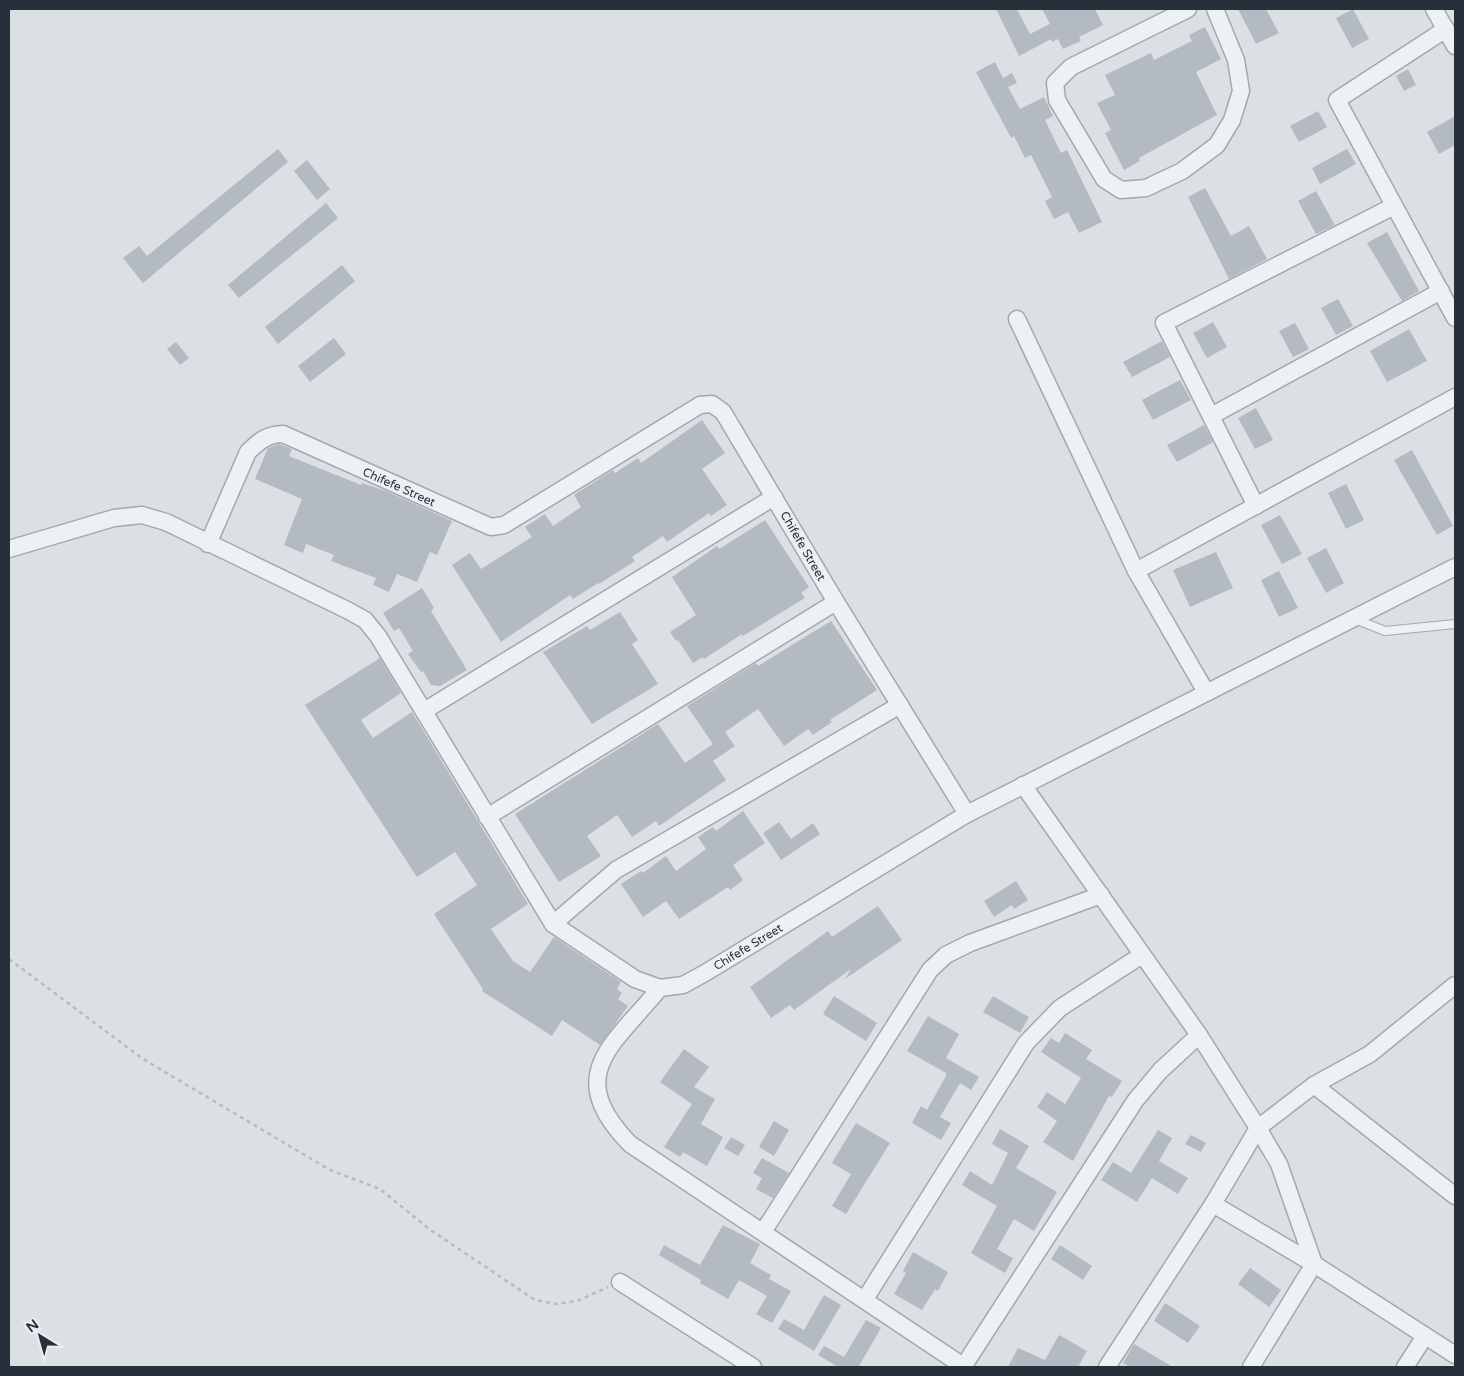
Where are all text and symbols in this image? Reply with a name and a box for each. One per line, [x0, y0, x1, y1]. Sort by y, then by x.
street label: Chifefe Street [360, 465, 438, 509]
street label: Chifefe Street [777, 509, 829, 584]
street label: Chifefe Street [711, 920, 785, 973]
north arrow [15, 1311, 65, 1361]
text: N [23, 1316, 42, 1336]

